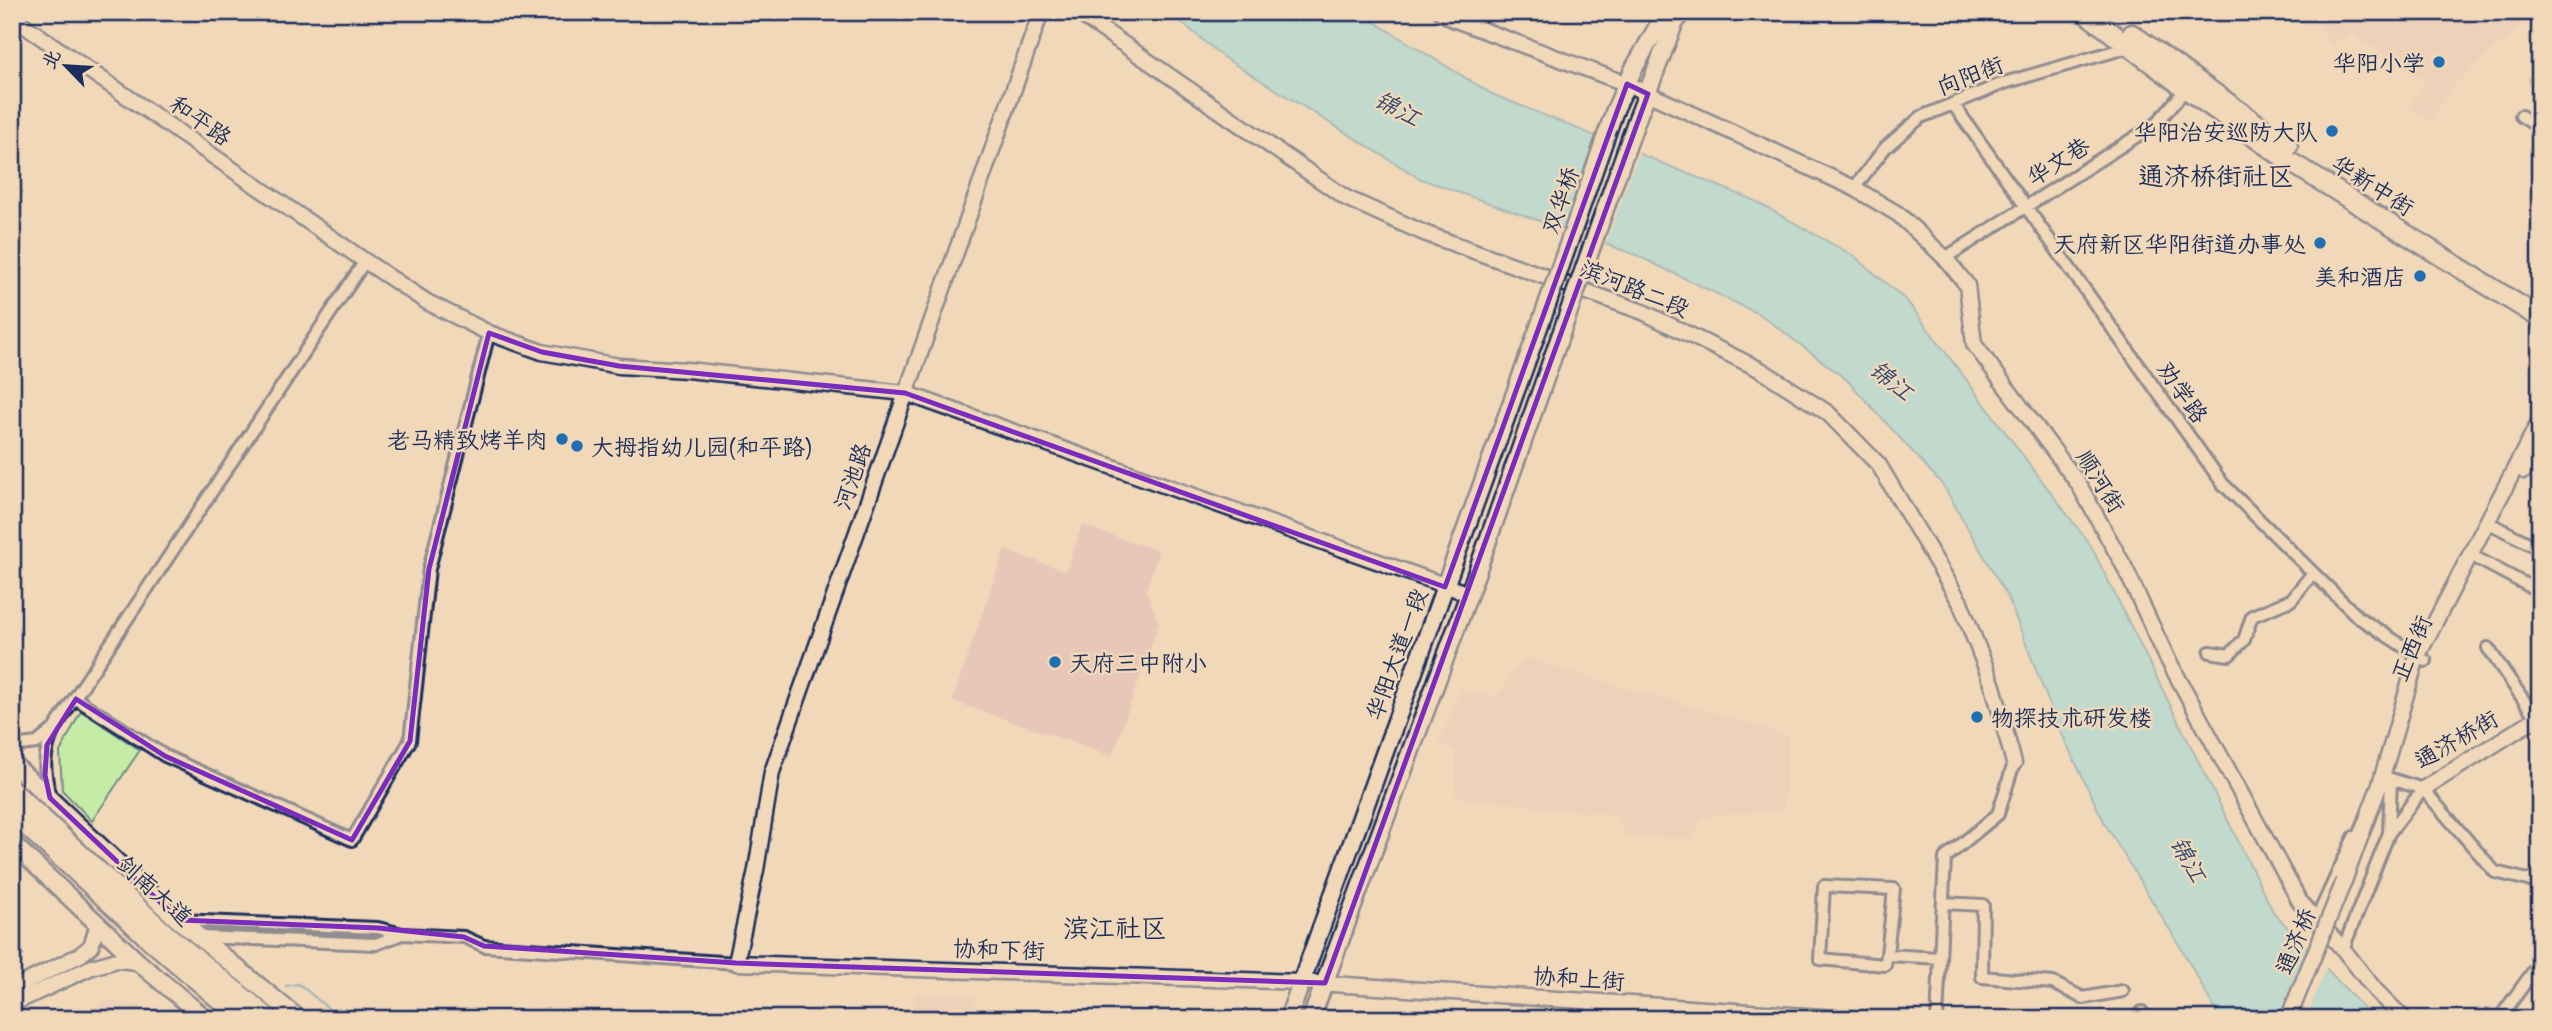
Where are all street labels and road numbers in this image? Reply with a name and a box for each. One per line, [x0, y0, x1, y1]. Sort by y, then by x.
street label: 向阳街 [1933, 49, 2007, 101]
street label: 和平路 [164, 88, 238, 152]
street label: 华文巷 [2021, 130, 2096, 192]
street label: 华新中街 [2326, 148, 2420, 222]
street label: 双华桥 [1535, 163, 1585, 237]
street label: 滨河路二段 [1576, 253, 1694, 323]
street label: 劝学路 [2151, 355, 2215, 429]
street label: 河池路 [827, 439, 877, 513]
street label: 顺河街 [2070, 444, 2132, 518]
street label: 华阳大道一段 [1359, 584, 1433, 724]
street label: 正西街 [2384, 611, 2438, 685]
street label: 通济桥街 [2409, 703, 2503, 775]
street label: 剑南大道 [111, 848, 199, 932]
street label: 通济桥 [2269, 904, 2321, 978]
street label: 协和下街 [953, 933, 1045, 965]
street label: 协和上街 [1532, 960, 1626, 996]

